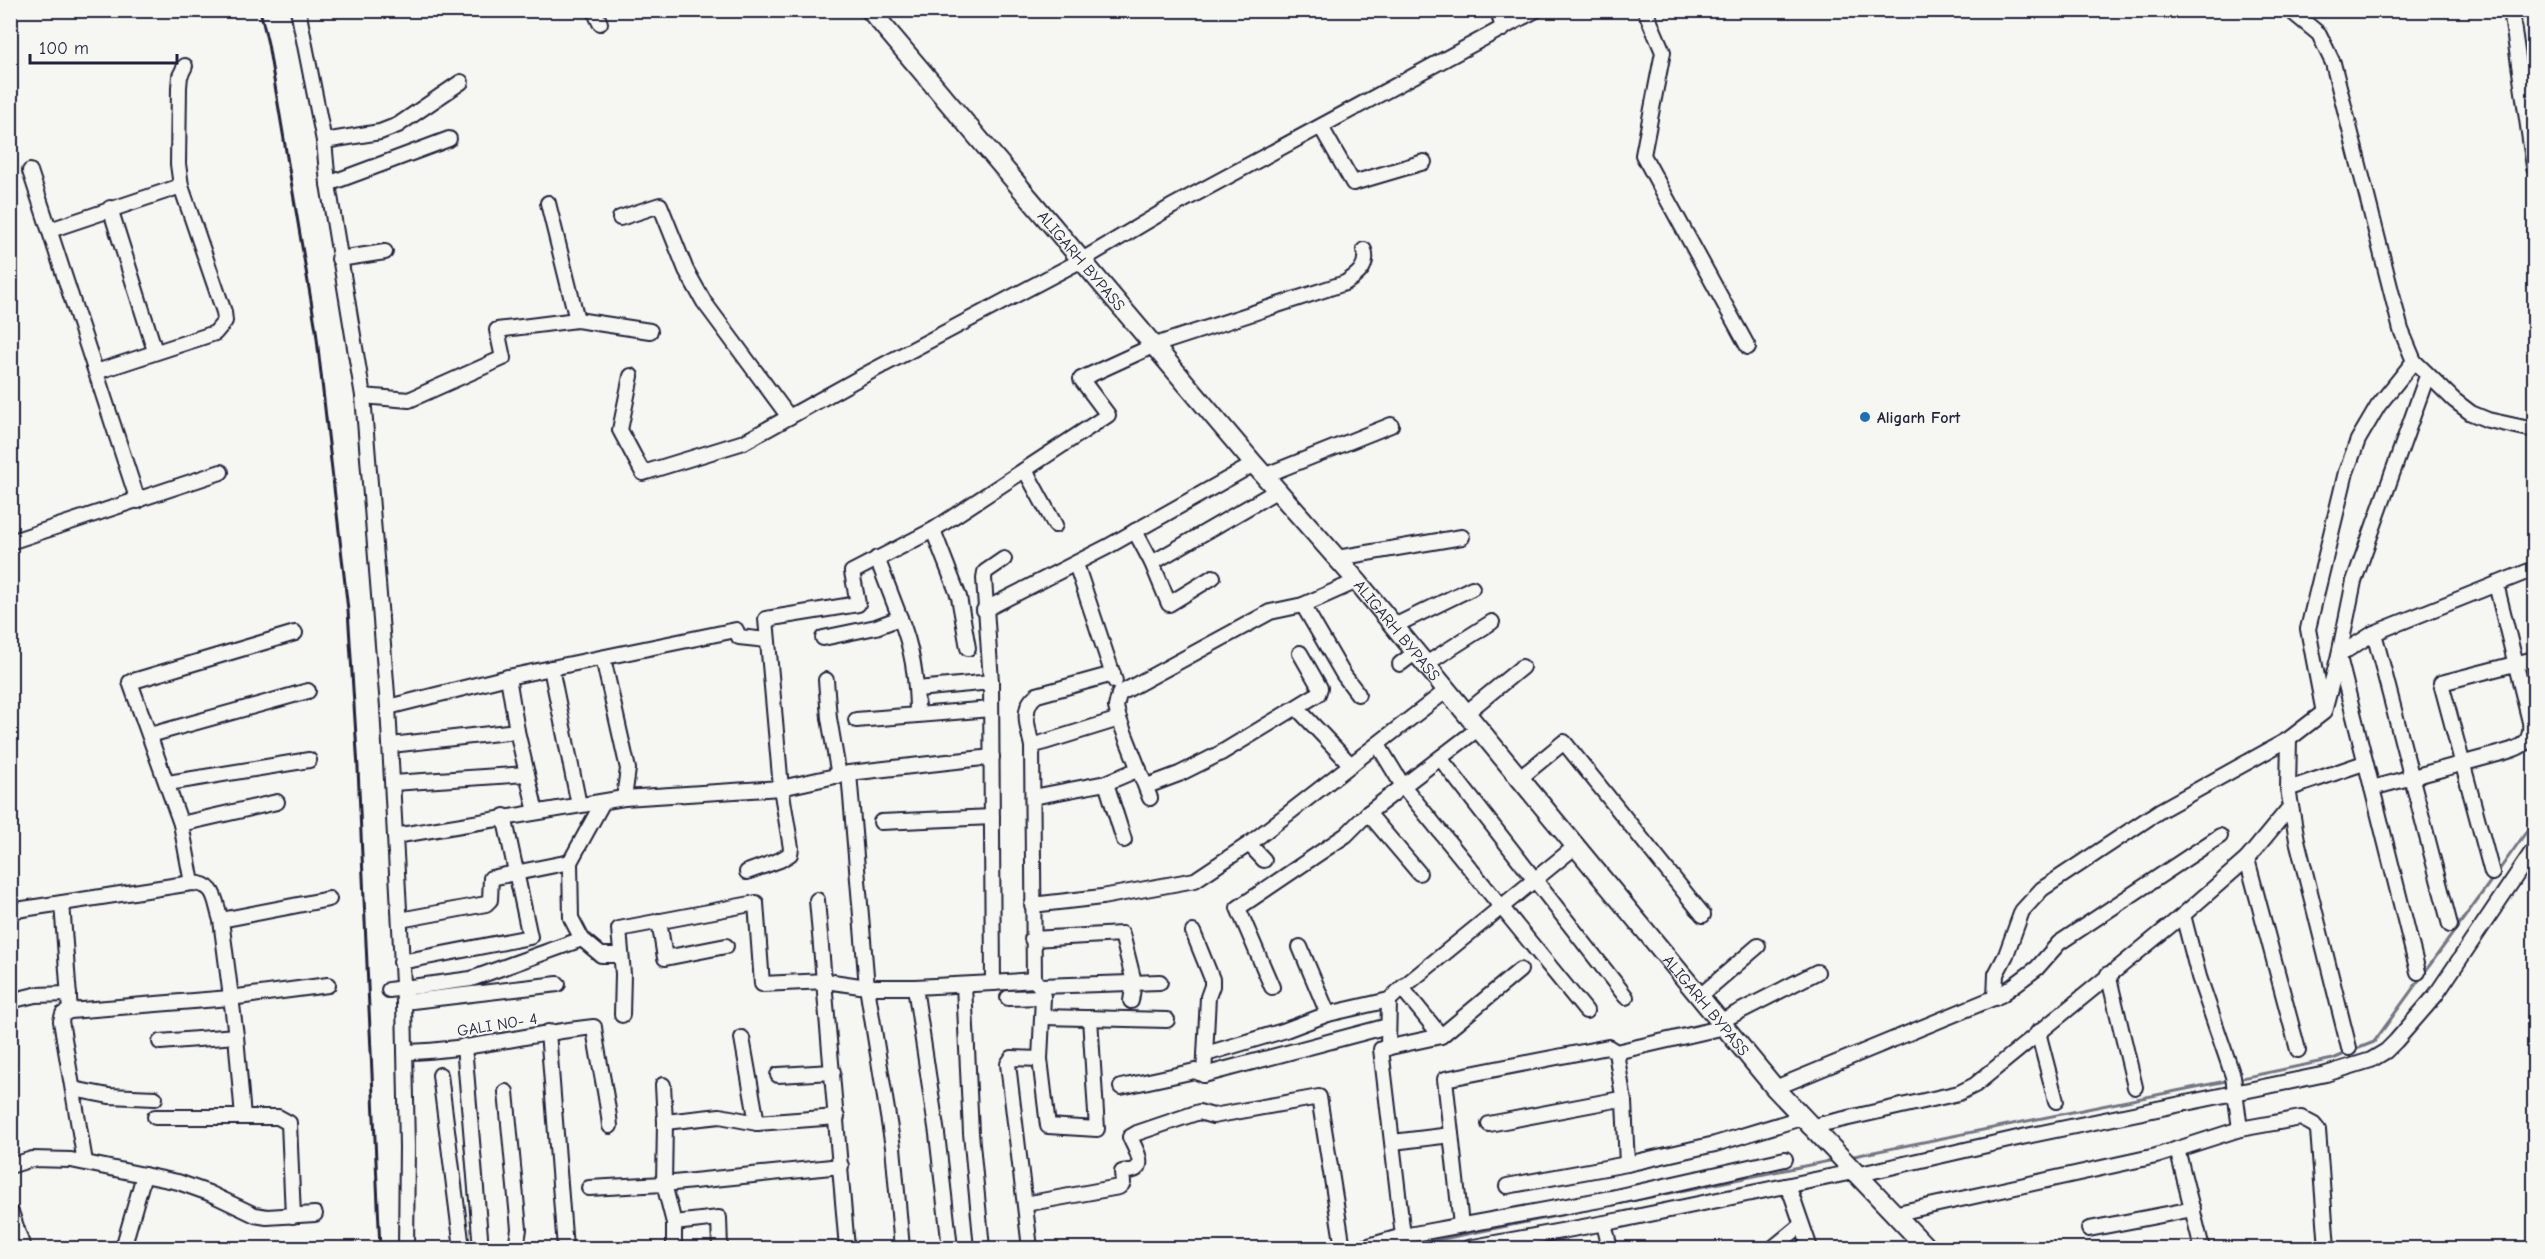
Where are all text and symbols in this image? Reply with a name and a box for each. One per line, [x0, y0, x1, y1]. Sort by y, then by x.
scale bar [30, 27, 177, 65]
text: 100 m [39, 38, 89, 59]
street label: ALIGARH BYPASS [1034, 207, 1128, 315]
place label: Aligarh Fort [1877, 409, 1961, 427]
marker: Aligarh Fort [1858, 410, 1872, 424]
street label: ALIGARH BYPASS [1350, 577, 1443, 685]
street label: ALIGARH BYPASS [1659, 952, 1753, 1060]
street label: GALI NO- 4 [456, 1010, 538, 1040]

